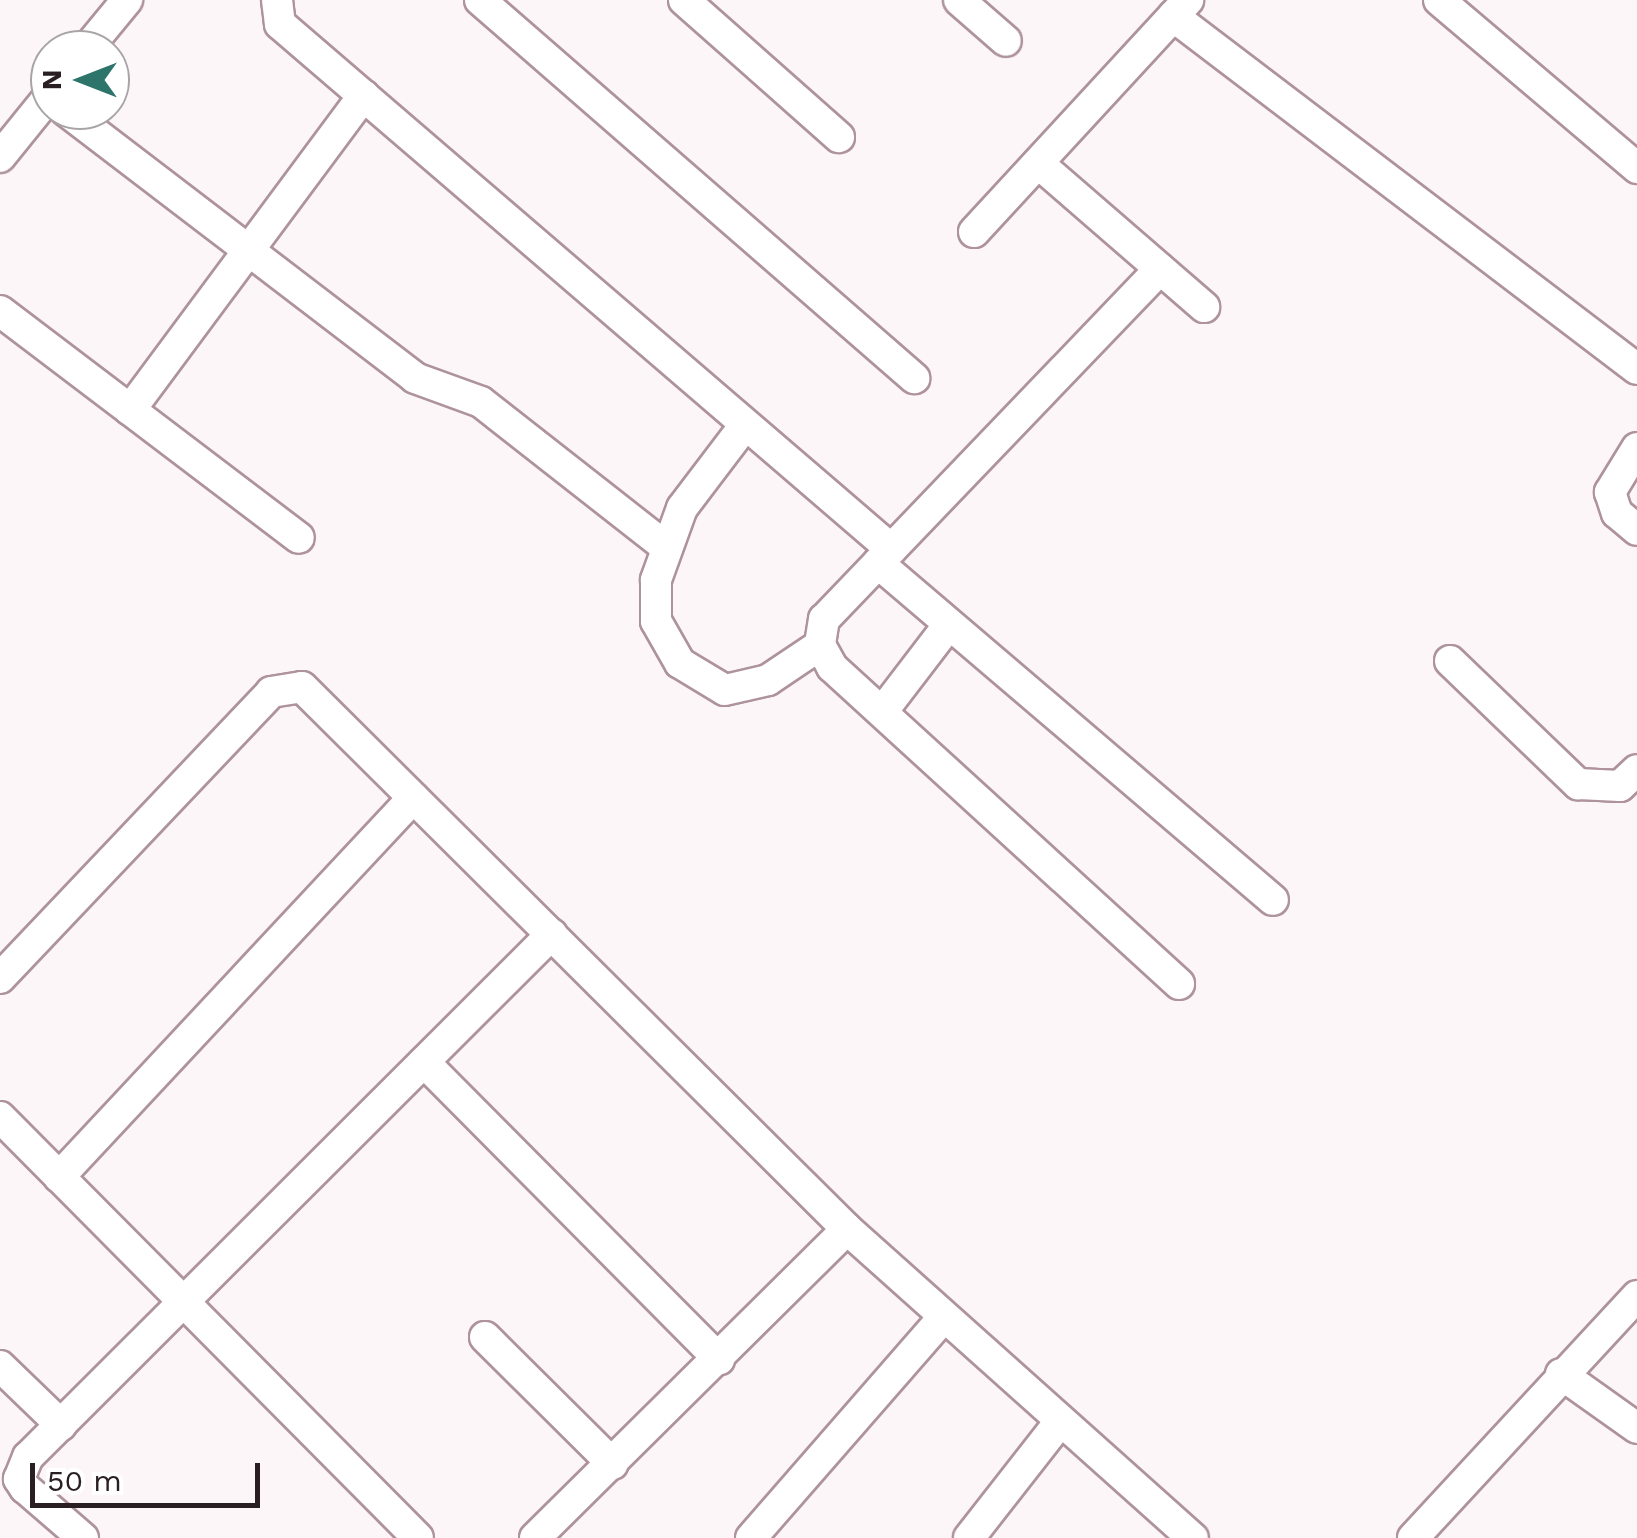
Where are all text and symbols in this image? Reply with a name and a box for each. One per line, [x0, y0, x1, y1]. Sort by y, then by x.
north arrow [30, 30, 130, 130]
text: N [35, 70, 68, 90]
scale bar [35, 1443, 265, 1505]
text: 50 m [47, 1463, 122, 1498]

